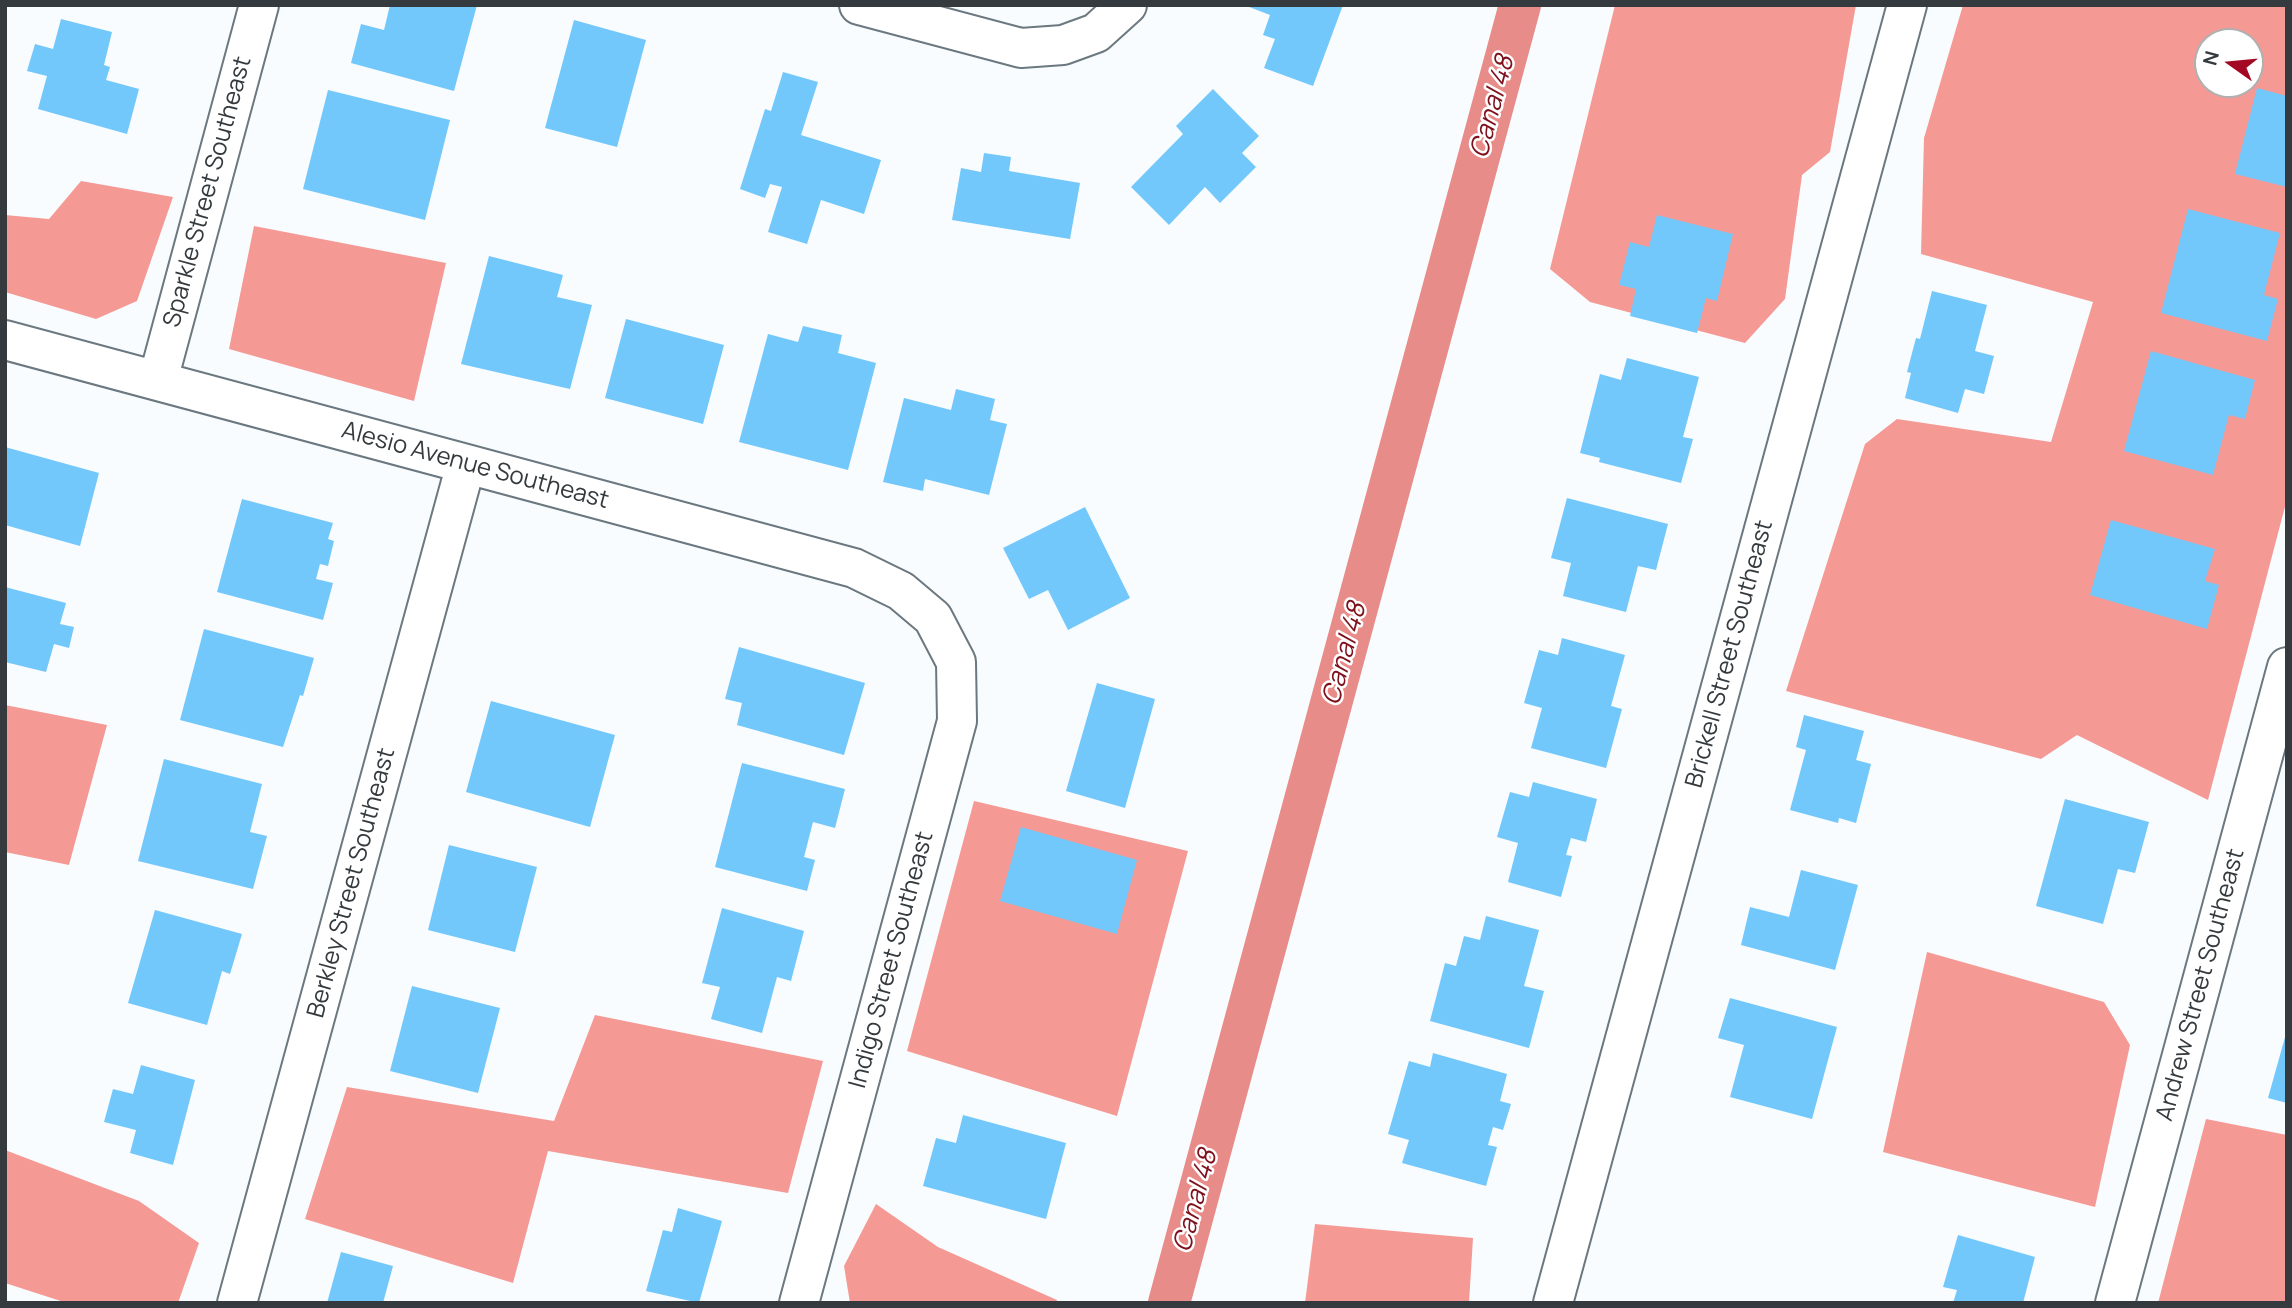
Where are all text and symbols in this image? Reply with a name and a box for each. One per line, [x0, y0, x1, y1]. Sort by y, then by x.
north arrow [2194, 28, 2264, 98]
text: N [2196, 48, 2225, 68]
water label: Canal 48 [1464, 52, 1522, 162]
street label: Sparkle Street Southeast [158, 53, 258, 331]
street label: Alesio Avenue Southeast [338, 416, 612, 516]
street label: Brickell Street Southeast [1680, 517, 1780, 791]
water label: Canal 48 [1316, 599, 1374, 709]
street label: Berkley Street Southeast [302, 745, 402, 1021]
street label: Indigo Street Southeast [844, 829, 940, 1091]
street label: Andrew Street Southeast [2151, 846, 2251, 1124]
water label: Canal 48 [1167, 1146, 1225, 1256]

